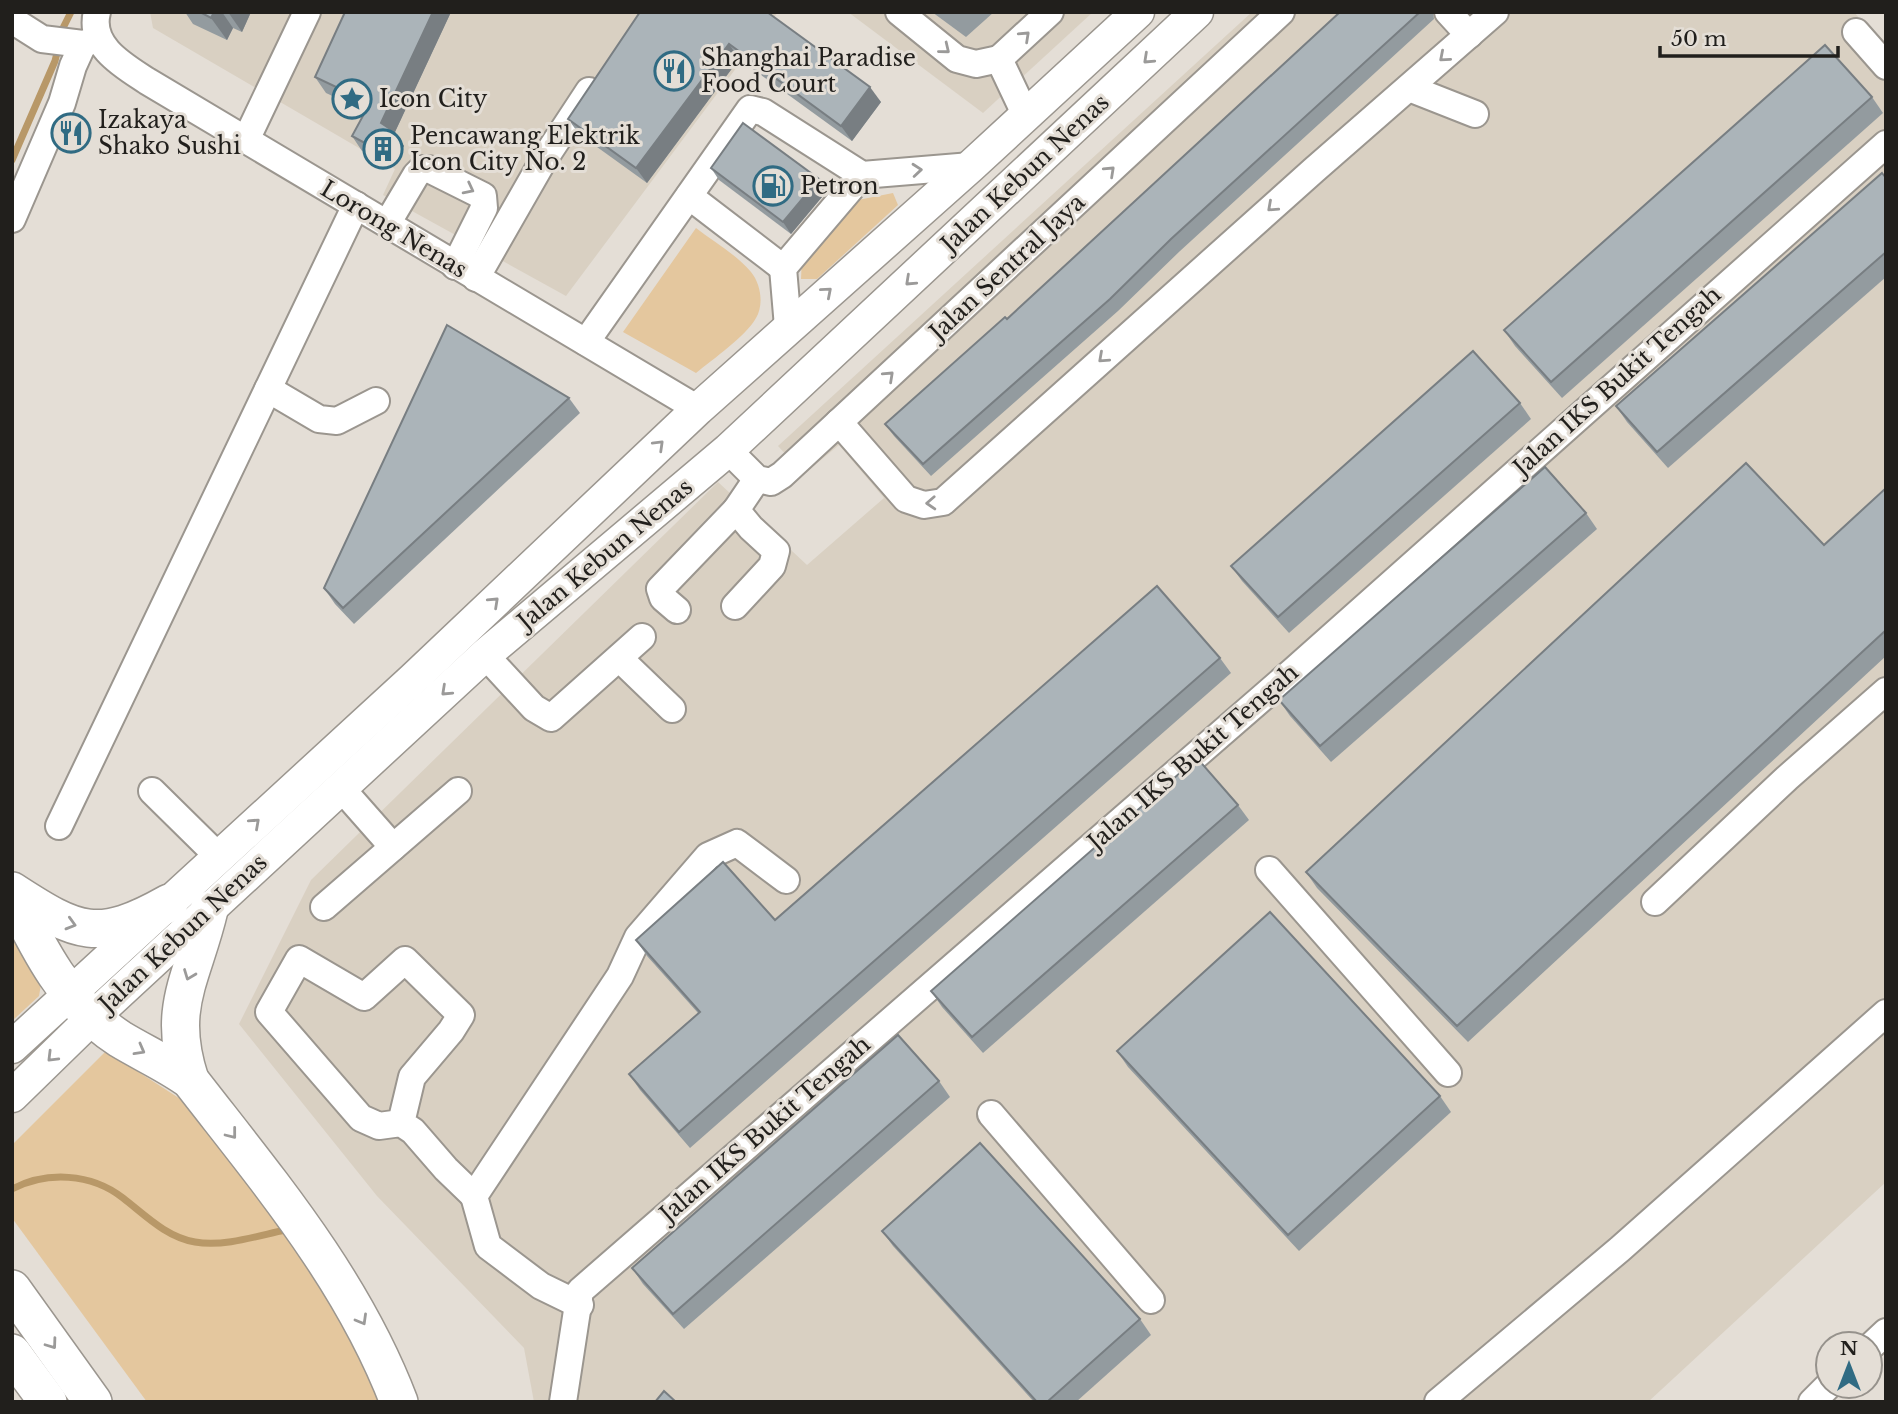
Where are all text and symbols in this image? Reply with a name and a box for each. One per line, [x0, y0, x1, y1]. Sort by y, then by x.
scale bar [1660, 14, 1839, 58]
text: 50 m [1671, 26, 1727, 52]
one-way arrow [1017, 31, 1030, 44]
one-way arrow [937, 41, 949, 54]
place label: Shanghai Paradise Food Court [701, 44, 916, 98]
one-way arrow [1439, 49, 1452, 61]
restaurant icon: Shanghai Paradise Food Court [653, 50, 695, 92]
one-way arrow [1143, 50, 1156, 63]
place icon: Icon City [331, 78, 373, 120]
place label: Icon City [379, 85, 488, 113]
street label: Jalan Kebun Nenas [933, 88, 1115, 260]
place label: Izakaya Shako Sushi [98, 106, 241, 160]
restaurant icon: Izakaya Shako Sushi [50, 112, 92, 154]
place label: Pencawang Elektrik Icon City No. 2 [410, 122, 641, 176]
building icon: Pencawang Elektrik Icon City No. 2 [362, 128, 404, 170]
one-way arrow [911, 163, 922, 178]
fuel station icon: Petron [752, 165, 794, 207]
one-way arrow [1102, 167, 1115, 179]
place label: Petron [800, 172, 879, 200]
street label: Lorong Nenas [316, 174, 472, 284]
one-way arrow [462, 180, 474, 194]
street label: Jalan Sentral Jaya [921, 188, 1091, 348]
one-way arrow [1267, 199, 1280, 211]
one-way arrow [905, 273, 918, 285]
street label: Jalan IKS Bukit Tengah [1505, 280, 1727, 484]
one-way arrow [819, 288, 832, 300]
one-way arrow [1098, 350, 1111, 363]
one-way arrow [881, 371, 894, 384]
one-way arrow [651, 441, 664, 454]
street label: Jalan Kebun Nenas [510, 473, 698, 637]
one-way arrow [925, 495, 936, 510]
one-way arrow [486, 598, 499, 611]
street label: Jalan IKS Bukit Tengah [1080, 658, 1304, 858]
one-way arrow [441, 683, 454, 696]
one-way arrow [247, 818, 260, 831]
street label: Jalan Kebun Nenas [91, 848, 273, 1020]
one-way arrow [65, 915, 77, 930]
one-way arrow [183, 969, 197, 981]
street label: Jalan IKS Bukit Tengah [652, 1030, 876, 1230]
one-way arrow [133, 1042, 146, 1055]
one-way arrow [47, 1048, 60, 1061]
one-way arrow [223, 1126, 236, 1138]
one-way arrow [354, 1313, 367, 1326]
north arrow [1814, 1330, 1884, 1400]
one-way arrow [44, 1336, 56, 1349]
text: N [1840, 1337, 1858, 1360]

